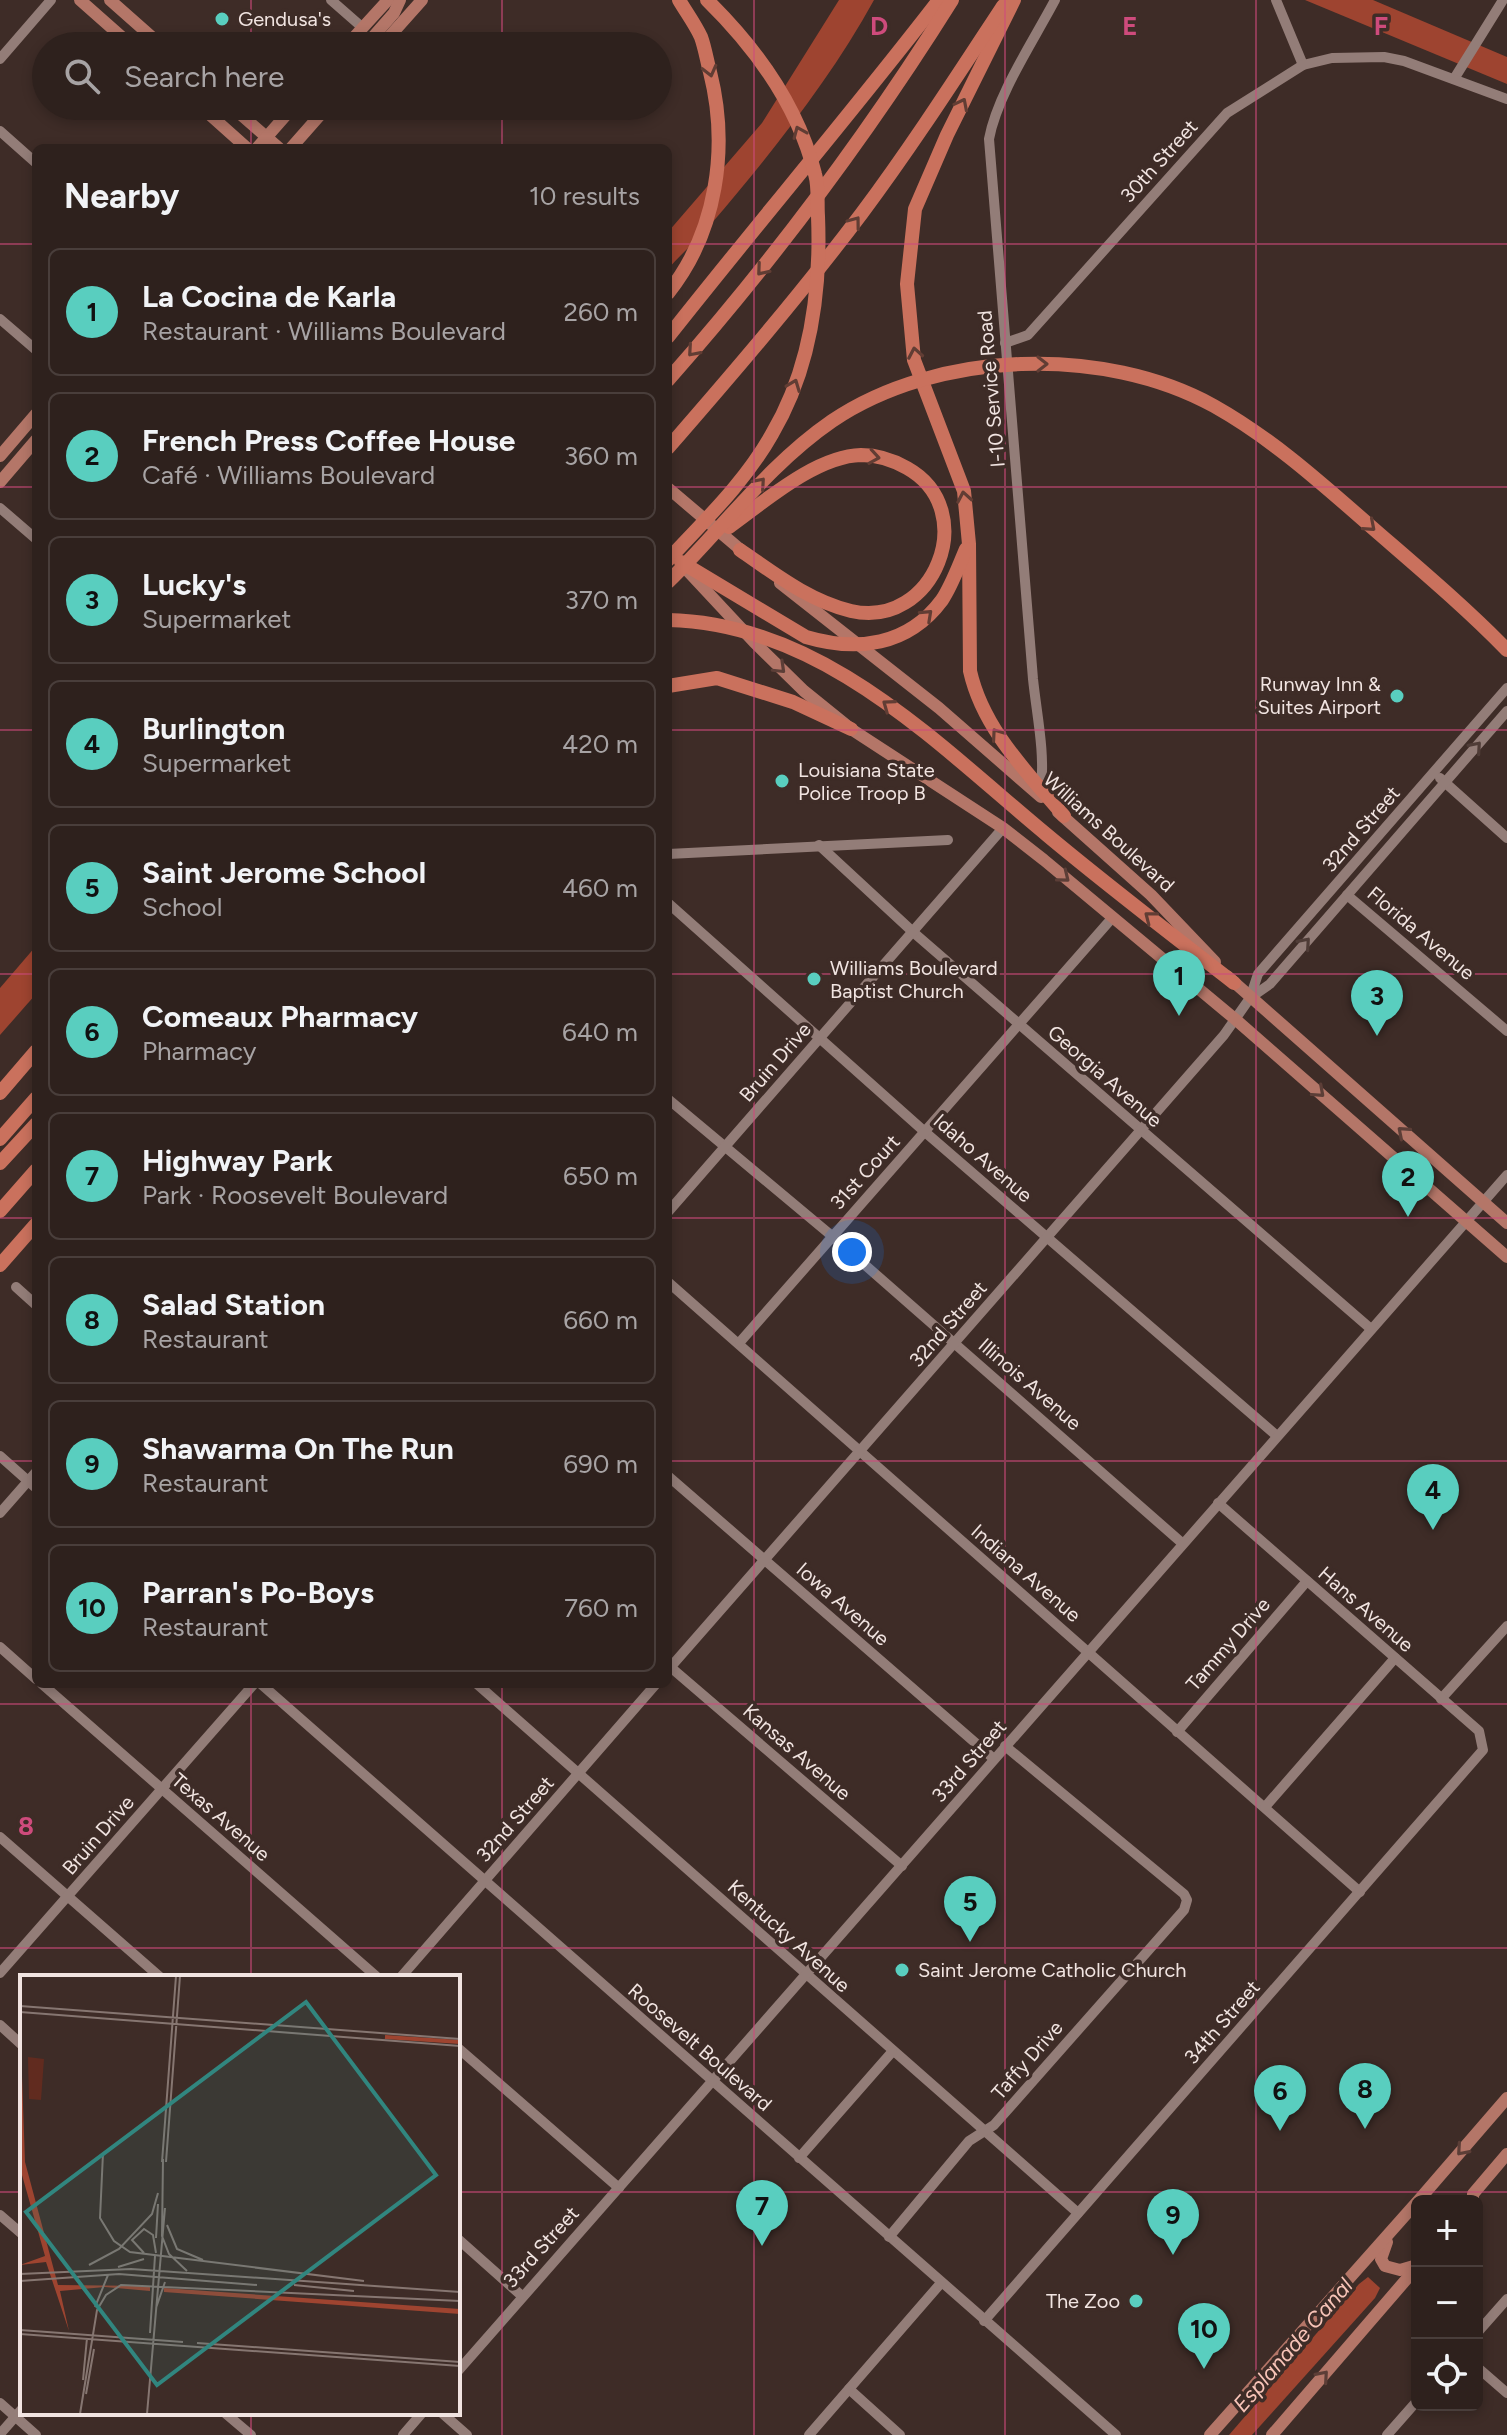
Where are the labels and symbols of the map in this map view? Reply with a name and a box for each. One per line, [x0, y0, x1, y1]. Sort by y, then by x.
place label: Gendusa's [238, 7, 331, 31]
marker: Gendusa's [213, 10, 231, 28]
text: D [870, 10, 888, 42]
text: E [1122, 10, 1138, 42]
text: F [1374, 10, 1388, 42]
one-way arrow [700, 63, 717, 77]
one-way arrow [952, 98, 968, 113]
street label: 30th Street [1115, 115, 1203, 207]
one-way arrow [793, 125, 809, 140]
one-way arrow [846, 216, 860, 231]
one-way arrow [757, 261, 772, 275]
street label: I-10 Service Road [972, 310, 1010, 468]
one-way arrow [688, 342, 703, 357]
one-way arrow [907, 346, 924, 360]
one-way arrow [1036, 355, 1049, 373]
one-way arrow [784, 379, 801, 393]
one-way arrow [867, 448, 880, 465]
one-way arrow [750, 477, 765, 492]
one-way arrow [956, 491, 973, 504]
one-way arrow [1361, 516, 1376, 531]
one-way arrow [918, 609, 932, 624]
one-way arrow [771, 658, 785, 673]
place label: Runway Inn & Suites Airport [1258, 672, 1381, 719]
marker: Runway Inn & Suites Airport [1388, 687, 1406, 705]
one-way arrow [883, 700, 897, 715]
one-way arrow [992, 728, 1007, 742]
one-way arrow [1466, 741, 1481, 756]
place label: Louisiana State Police Troop B [798, 758, 935, 805]
street label: Williams Boulevard [1039, 767, 1179, 897]
marker: Louisiana State Police Troop B [773, 772, 791, 790]
street label: 32nd Street [1317, 781, 1405, 877]
one-way arrow [1055, 867, 1069, 882]
street label: Florida Avenue [1362, 881, 1480, 985]
one-way arrow [1144, 913, 1159, 927]
one-way arrow [1295, 938, 1310, 952]
pin: 1 [1153, 950, 1205, 1016]
place label: Williams Boulevard Baptist Church [830, 956, 998, 1003]
marker: Williams Boulevard Baptist Church [805, 970, 823, 988]
pin: 3 [1351, 970, 1403, 1036]
street label: Bruin Drive [734, 1017, 816, 1107]
street label: Georgia Avenue [1043, 1020, 1167, 1132]
one-way arrow [1310, 1083, 1325, 1097]
street label: Idaho Avenue [929, 1109, 1037, 1207]
one-way arrow [1398, 1127, 1412, 1142]
street label: 31st Court [825, 1130, 905, 1214]
pin: 2 [1382, 1151, 1434, 1217]
your location [832, 1232, 872, 1272]
street label: 32nd Street [904, 1276, 992, 1372]
street label: Illinois Avenue [974, 1333, 1086, 1435]
pin: 4 [1407, 1464, 1459, 1530]
street label: Indiana Avenue [966, 1519, 1086, 1627]
street label: Iowa Avenue [792, 1557, 894, 1651]
street label: Hans Avenue [1313, 1561, 1419, 1657]
street label: Tammy Drive [1181, 1592, 1275, 1695]
street label: Kansas Avenue [738, 1699, 856, 1805]
street label: 33rd Street [927, 1715, 1011, 1807]
street label: Texas Avenue [167, 1768, 275, 1866]
street label: 32nd Street [471, 1771, 559, 1867]
street label: Bruin Drive [57, 1790, 139, 1880]
text: 8 [18, 1810, 34, 1842]
street label: Kentucky Avenue [723, 1875, 855, 1997]
pin: 5 [944, 1876, 996, 1942]
place label: Saint Jerome Catholic Church [918, 1958, 1186, 1982]
marker: Saint Jerome Catholic Church [893, 1961, 911, 1979]
inset map [20, 1975, 460, 2415]
street label: 34th Street [1179, 1975, 1265, 2069]
street label: Roosevelt Boulevard [623, 1978, 777, 2116]
street label: Taffy Drive [986, 2016, 1068, 2104]
pin: 8 [1339, 2063, 1391, 2129]
pin: 6 [1254, 2065, 1306, 2131]
one-way arrow [1457, 2140, 1472, 2155]
pin: 7 [736, 2180, 788, 2246]
pin: 9 [1147, 2189, 1199, 2255]
street label: 33rd Street [498, 2201, 584, 2293]
water label: Esplanade Canal [1227, 2272, 1359, 2417]
place label: The Zoo [1046, 2289, 1120, 2313]
marker: The Zoo [1127, 2292, 1145, 2310]
pin: 10 [1178, 2303, 1230, 2369]
one-way arrow [1313, 2371, 1327, 2385]

